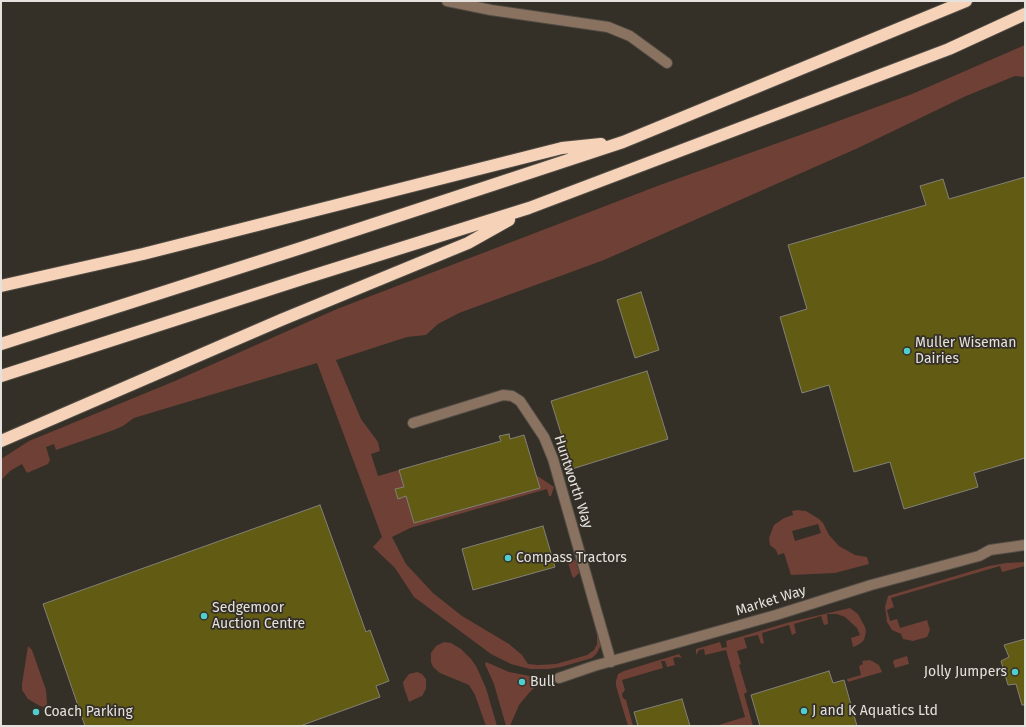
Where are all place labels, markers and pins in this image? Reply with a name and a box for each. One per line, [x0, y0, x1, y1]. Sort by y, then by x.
place label: Muller Wiseman Dairies [915, 335, 1016, 368]
marker: Muller Wiseman Dairies [902, 346, 912, 356]
place label: Compass Tractors [516, 550, 627, 566]
marker: Compass Tractors [503, 553, 513, 563]
place label: Sedgemoor Auction Centre [212, 600, 305, 632]
marker: Sedgemoor Auction Centre [199, 611, 209, 621]
place label: Jolly Jumpers [924, 664, 1007, 680]
marker: Jolly Jumpers [1010, 667, 1020, 677]
place label: Bull [530, 674, 555, 690]
marker: Bull [517, 677, 527, 687]
place label: J and K Aquatics Ltd [812, 703, 938, 719]
place label: Coach Parking [44, 704, 133, 720]
marker: J and K Aquatics Ltd [799, 706, 809, 716]
marker: Coach Parking [31, 707, 41, 717]

